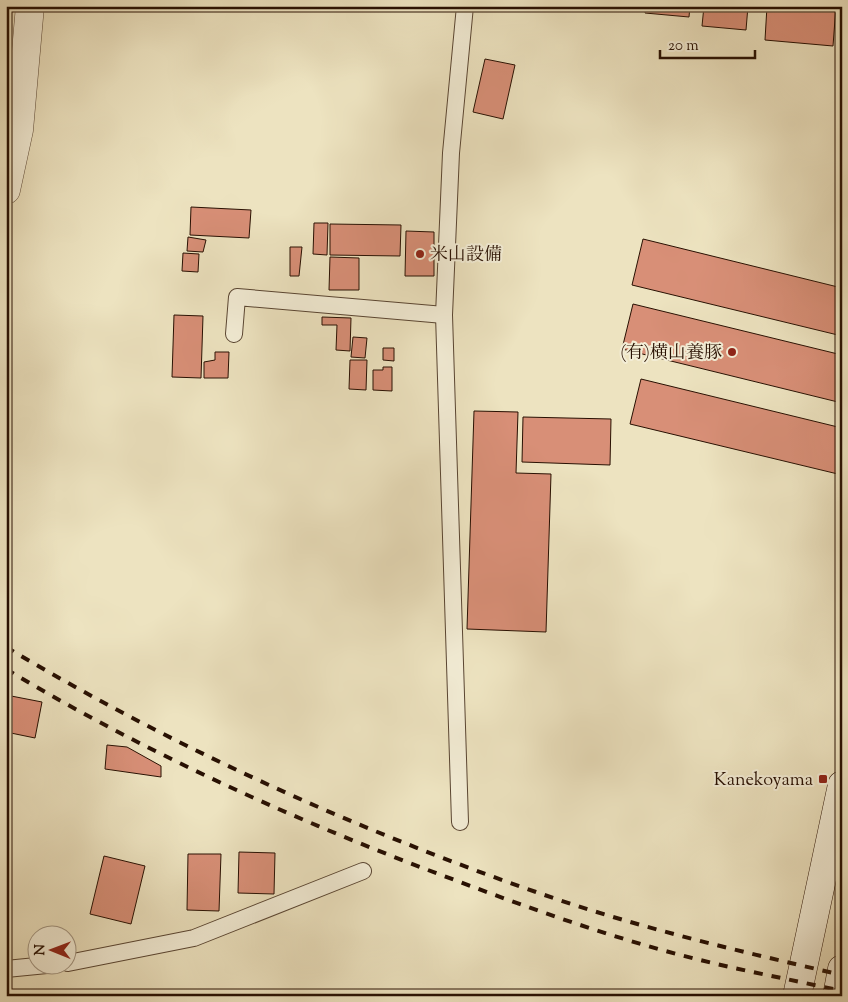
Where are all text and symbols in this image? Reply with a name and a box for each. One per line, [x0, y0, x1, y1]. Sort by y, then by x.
scale bar [660, 28, 756, 60]
text: 20 m [668, 36, 699, 57]
place label: 米山設備 [430, 243, 502, 269]
marker: 米山設備 [414, 248, 426, 260]
place label: (有)横山養豚 [620, 341, 722, 367]
marker: (有)横山養豚 [726, 346, 738, 358]
place label: Kanekoyama [714, 768, 813, 794]
marker: Kanekoyama [817, 773, 829, 785]
north arrow [28, 924, 78, 974]
text: N [31, 944, 51, 956]

